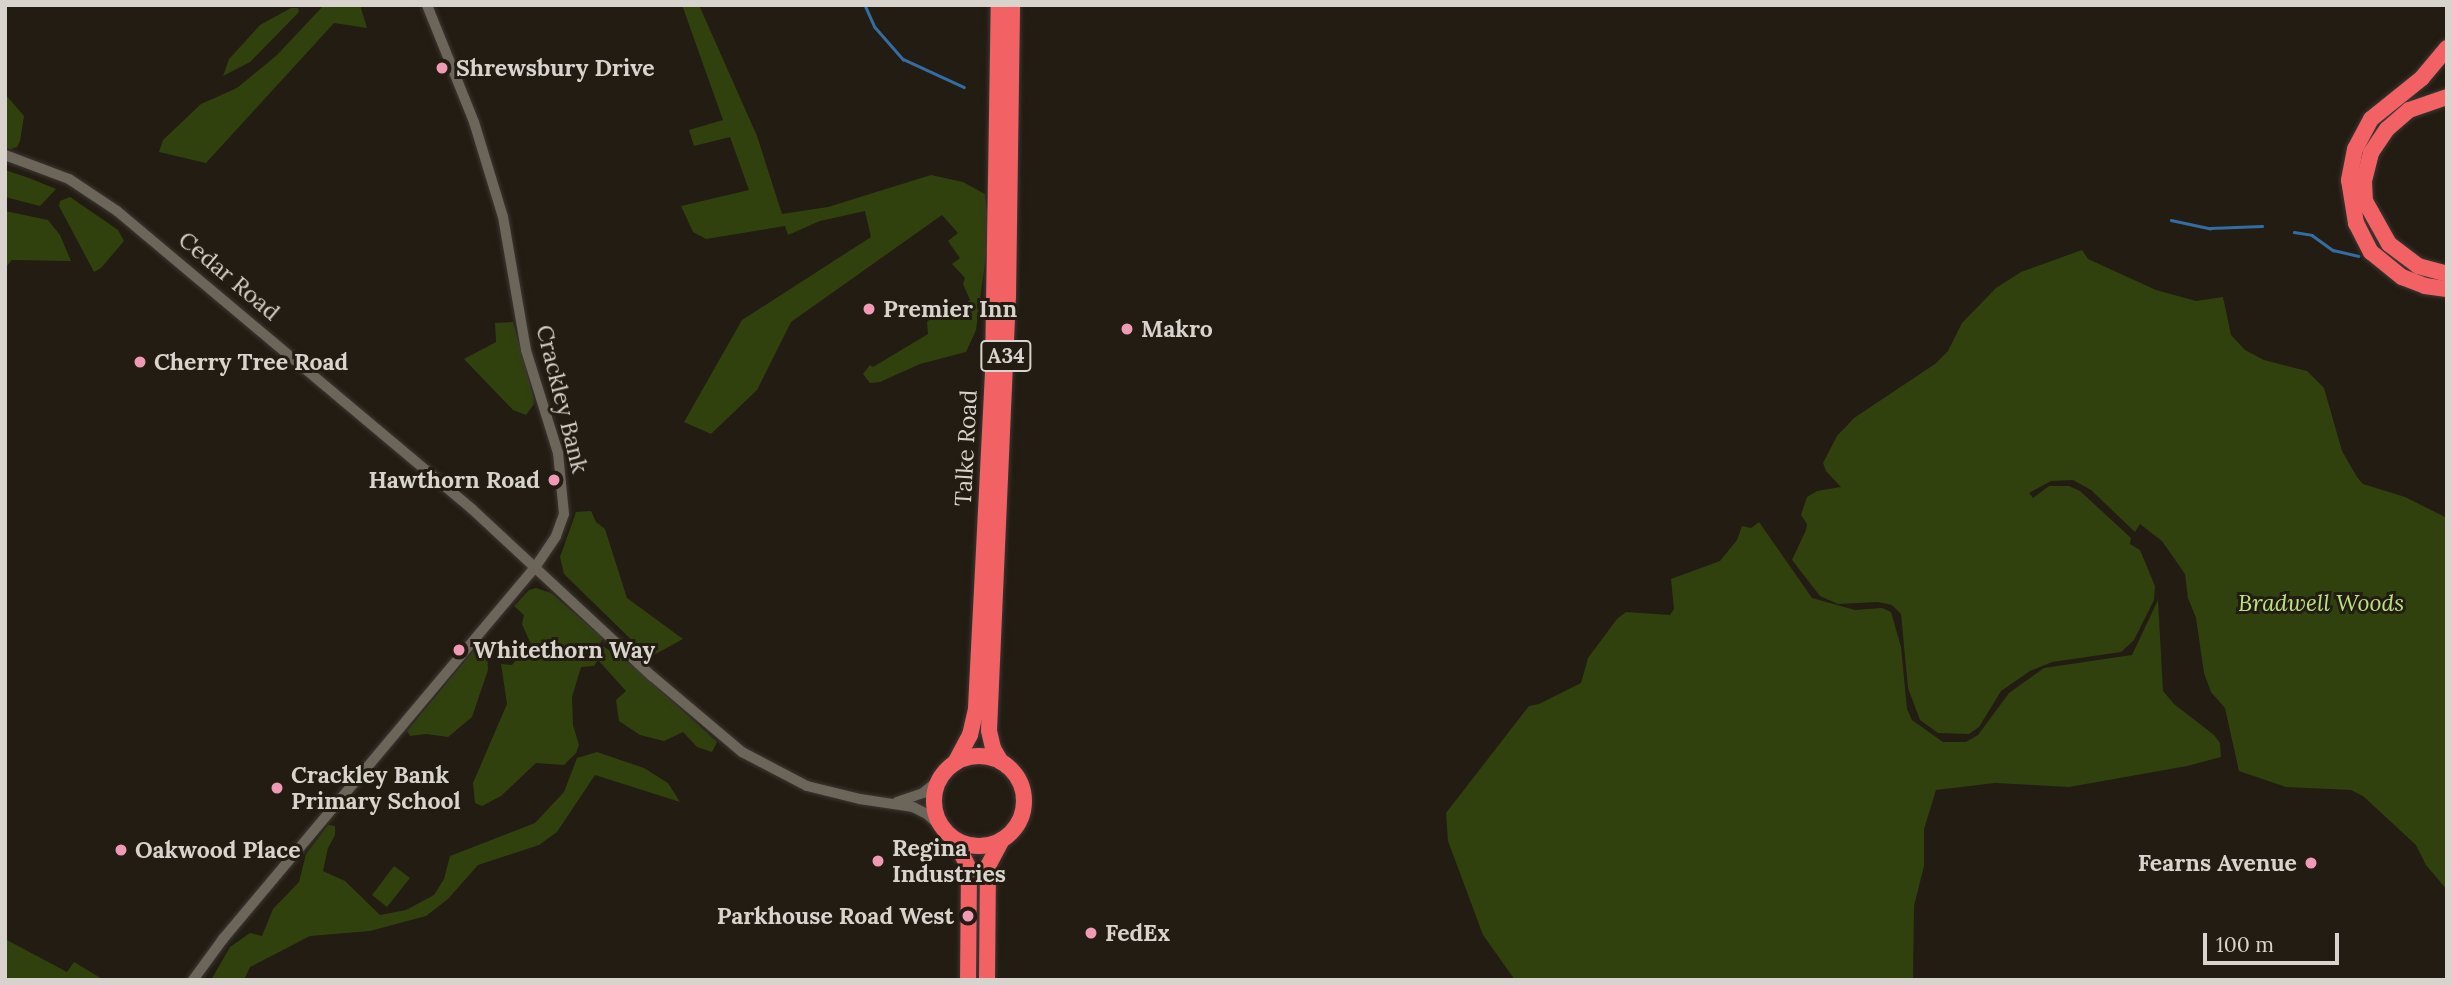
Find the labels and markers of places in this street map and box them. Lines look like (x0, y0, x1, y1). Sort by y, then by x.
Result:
place label: Shrewsbury Drive (456, 54, 655, 82)
marker: Shrewsbury Drive (434, 60, 450, 76)
place label: Premier Inn (883, 295, 1017, 323)
marker: Premier Inn (861, 301, 877, 317)
place label: Makro (1141, 315, 1213, 343)
marker: Makro (1119, 321, 1135, 337)
place label: Cherry Tree Road (154, 348, 348, 376)
marker: Cherry Tree Road (132, 354, 148, 370)
place label: Hawthorn Road (368, 466, 540, 494)
marker: Hawthorn Road (546, 472, 562, 488)
place label: Whitethorn Way (473, 636, 655, 664)
marker: Whitethorn Way (451, 642, 467, 658)
place label: Crackley Bank Primary School (291, 761, 461, 815)
marker: Crackley Bank Primary School (269, 780, 285, 796)
place label: Regina Industries (892, 834, 1006, 888)
place label: Oakwood Place (135, 836, 301, 864)
marker: Oakwood Place (113, 842, 129, 858)
place label: Fearns Avenue (2138, 849, 2297, 877)
marker: Regina Industries (870, 853, 886, 869)
marker: Fearns Avenue (2303, 855, 2319, 871)
place label: Parkhouse Road West (717, 902, 954, 930)
marker: Parkhouse Road West (960, 908, 976, 924)
place label: FedEx (1105, 919, 1170, 947)
marker: FedEx (1083, 925, 1099, 941)

